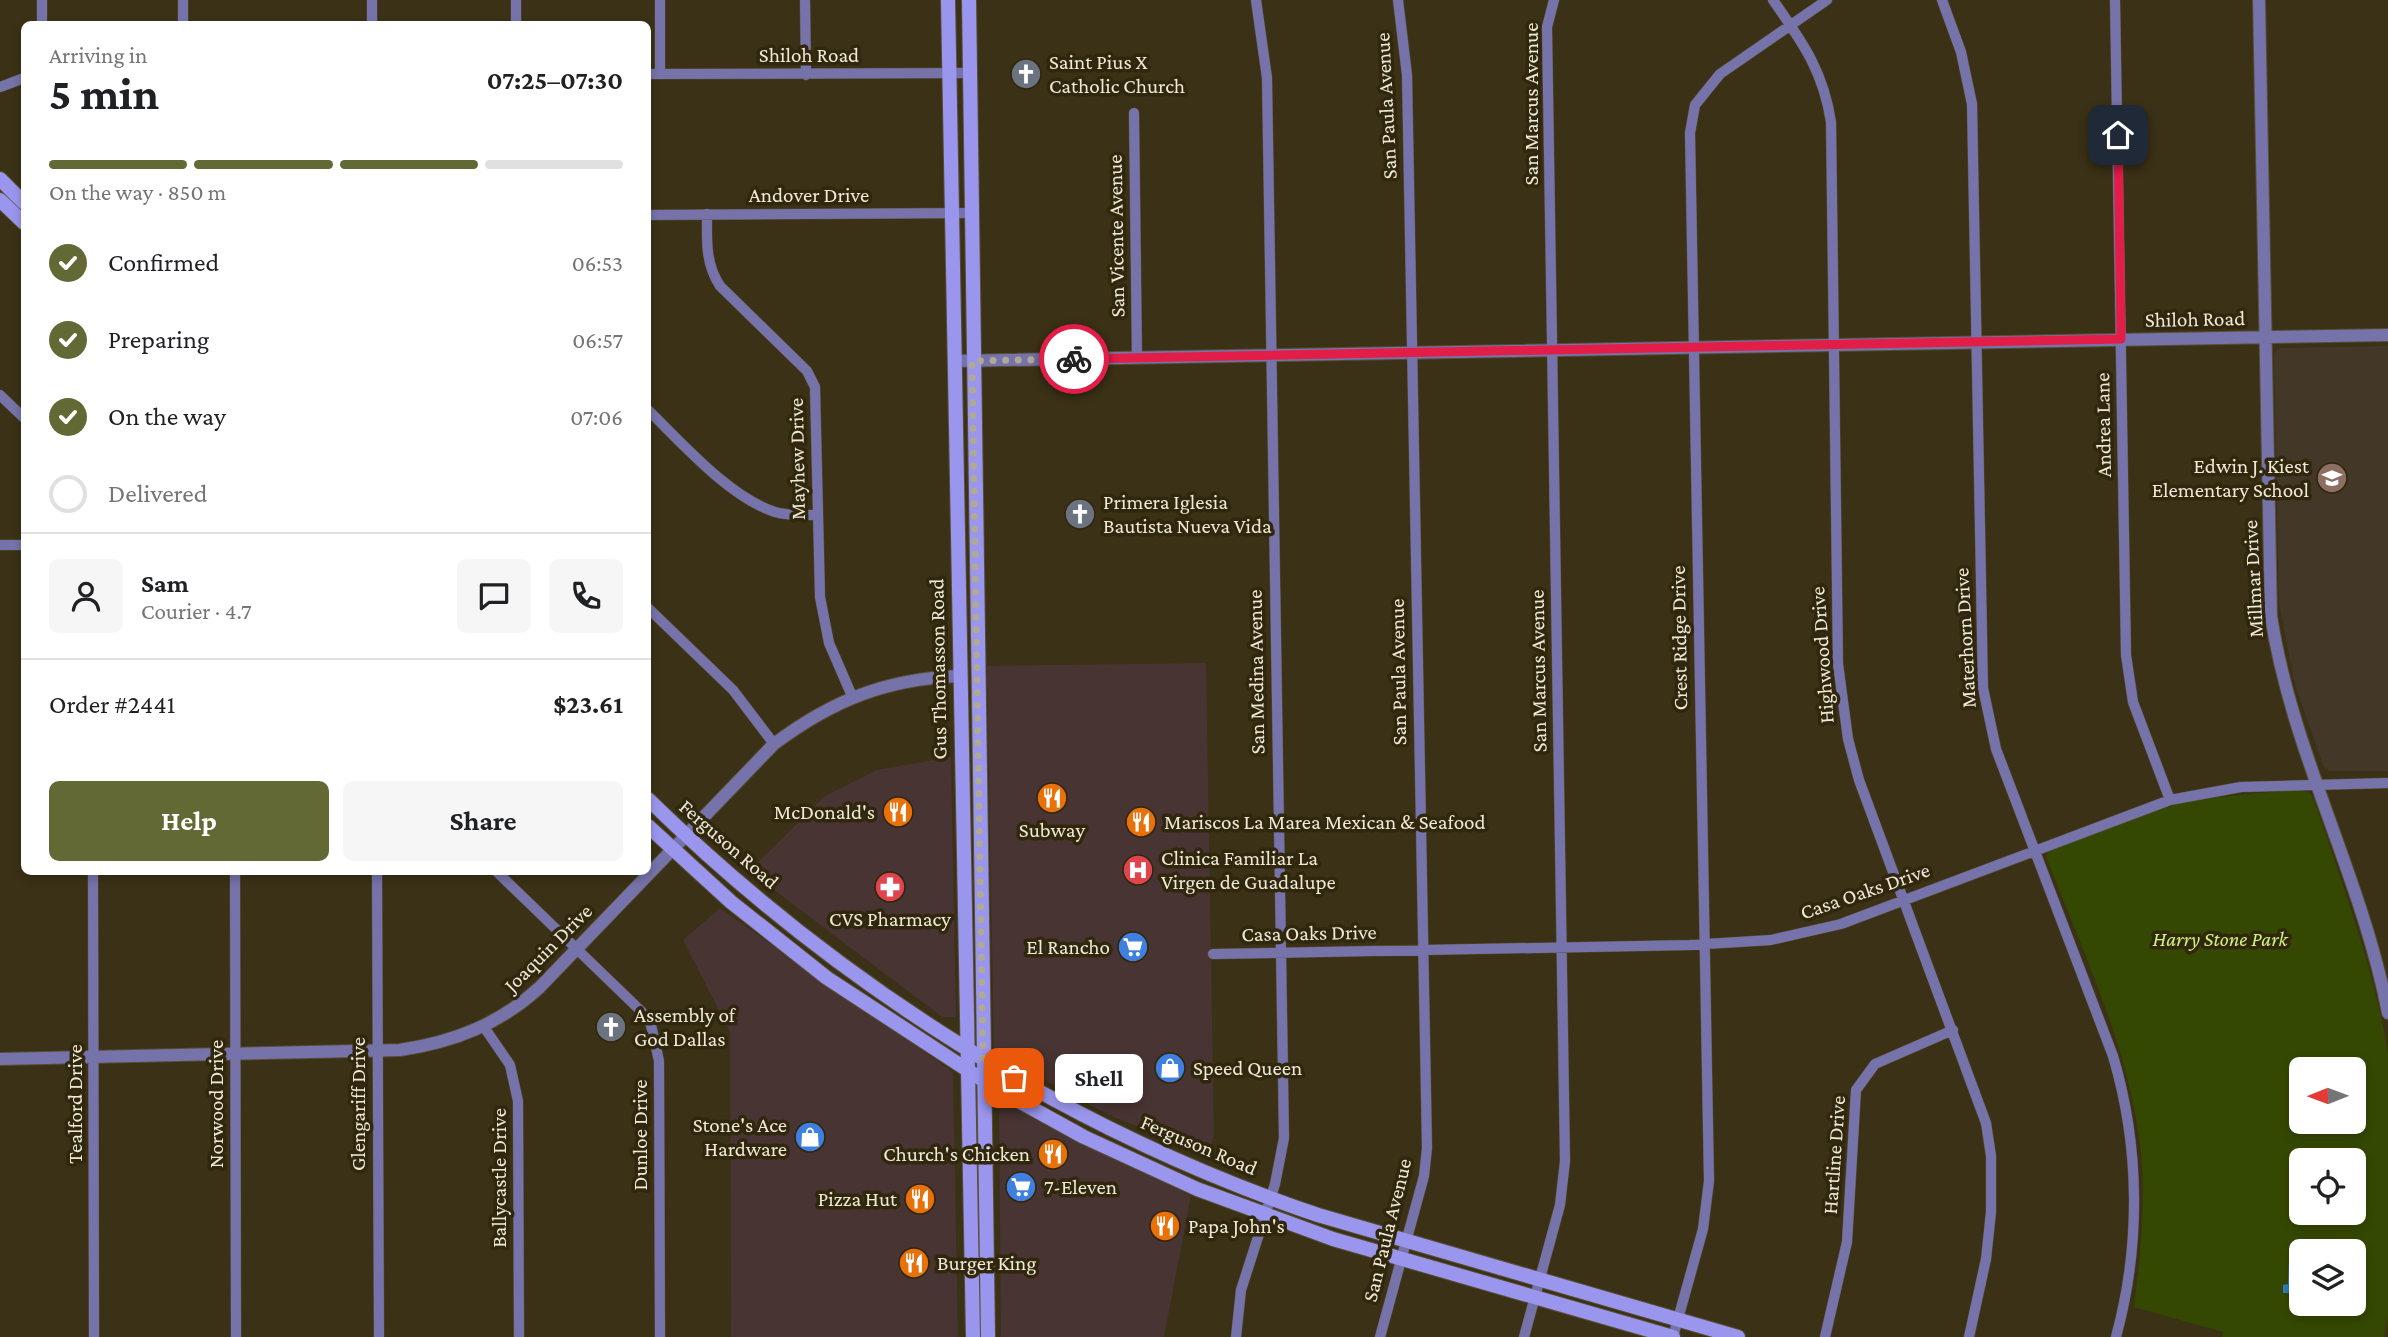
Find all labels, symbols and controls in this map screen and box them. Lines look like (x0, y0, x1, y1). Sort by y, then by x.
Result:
street label: San Marcus Avenue (1519, 23, 1543, 185)
street label: San Paula Avenue (1370, 32, 1402, 180)
text: Arriving in (49, 42, 147, 68)
street label: Shiloh Road (759, 43, 859, 67)
place label: Saint Pius X Catholic Church (1049, 50, 1185, 98)
church icon: Saint Pius X Catholic Church (1009, 57, 1043, 91)
text: 07:25–07:30 (487, 66, 623, 95)
text: 5 min (49, 68, 159, 119)
pin (2088, 105, 2148, 165)
icon: home (2099, 116, 2137, 154)
street label: San Vicente Avenue (1103, 154, 1129, 318)
text: On the way · 850 m (49, 179, 226, 205)
street label: Andover Drive (749, 183, 869, 207)
icon: check (49, 244, 87, 282)
text: Confirmed (108, 248, 219, 277)
text: 06:53 (572, 250, 623, 276)
street label: Shiloh Road (2145, 306, 2245, 332)
icon: check (49, 321, 87, 359)
courier (1039, 324, 1109, 394)
text: Preparing (108, 325, 209, 354)
text: 06:57 (572, 327, 623, 353)
icon: bike (1055, 340, 1093, 378)
street label: Andrea Lane (2090, 372, 2116, 478)
icon: check (49, 398, 87, 436)
street label: Mayhew Drive (784, 398, 810, 520)
text: On the way (108, 402, 226, 431)
text: 07:06 (570, 404, 623, 430)
place label: Edwin J. Kiest Elementary School (2152, 454, 2310, 502)
school or university icon: Edwin J. Kiest Elementary School (2315, 461, 2349, 495)
text: Delivered (108, 479, 207, 508)
place label: Primera Iglesia Bautista Nueva Vida (1103, 490, 1272, 538)
church icon: Primera Iglesia Bautista Nueva Vida (1063, 497, 1097, 531)
street label: Millmar Drive (2238, 520, 2268, 638)
button: person (49, 559, 123, 633)
button: chat (457, 559, 531, 633)
button: phone (549, 559, 623, 633)
street label: Crest Ridge Drive (1666, 565, 1692, 711)
street label: Materhorn Drive (1949, 567, 1981, 709)
text: Sam (141, 569, 189, 598)
street label: Gus Thomasson Road (924, 578, 952, 760)
street label: Highwood Drive (1805, 586, 1839, 724)
street label: San Medina Avenue (1243, 589, 1269, 755)
street label: San Marcus Avenue (1525, 589, 1551, 753)
text: Courier · 4.7 (141, 598, 252, 624)
street label: San Paula Avenue (1385, 598, 1411, 746)
text: Order #2441 (49, 690, 175, 719)
text: $23.61 (553, 690, 623, 719)
button: Help (49, 781, 329, 861)
button: Share (343, 781, 623, 861)
restaurant icon: Subway (1035, 781, 1069, 815)
street label: Ferguson Road (674, 794, 784, 894)
restaurant icon: McDonald's (881, 795, 915, 829)
place label: McDonald's (774, 800, 875, 824)
restaurant icon: Mariscos La Marea Mexican & Seafood (1124, 805, 1158, 839)
place label: Mariscos La Marea Mexican & Seafood (1164, 810, 1486, 834)
place label: Subway (1019, 818, 1085, 842)
place label: Clinica Familiar La Virgen de Guadalupe (1161, 846, 1336, 894)
hospital icon: Clinica Familiar La Virgen de Guadalupe (1121, 853, 1155, 887)
street label: Casa Oaks Drive (1797, 858, 1933, 924)
pharmacy icon: CVS Pharmacy (873, 870, 907, 904)
street label: Joaquin Drive (498, 899, 597, 998)
place label: CVS Pharmacy (829, 907, 951, 931)
street label: Casa Oaks Drive (1241, 920, 1377, 946)
park label: Harry Stone Park (2152, 927, 2288, 951)
supermarket icon: El Rancho (1116, 930, 1150, 964)
place label: El Rancho (1026, 935, 1110, 959)
place label: Assembly of God Dallas (634, 1003, 737, 1051)
church icon: Assembly of God Dallas (594, 1010, 628, 1044)
street label: Glengariff Drive (346, 1037, 370, 1171)
street label: Norwood Drive (204, 1040, 228, 1168)
street label: Tealford Drive (63, 1044, 87, 1164)
pin (984, 1048, 1044, 1108)
shop icon: Speed Queen (1153, 1051, 1187, 1085)
callout: Shell (1056, 1054, 1144, 1102)
place label: Speed Queen (1193, 1056, 1302, 1080)
north arrow (2289, 1057, 2366, 1134)
map controls (2289, 1057, 2366, 1316)
icon: bag (995, 1059, 1033, 1097)
text: Shell (1075, 1065, 1123, 1091)
street label: Dunloe Drive (628, 1079, 652, 1191)
street label: Hartline Drive (1818, 1095, 1850, 1215)
street label: Ballycastle Drive (487, 1108, 511, 1248)
street label: Ferguson Road (1137, 1110, 1261, 1180)
place label: Stone's Ace Hardware (693, 1113, 787, 1161)
shop icon: Stone's Ace Hardware (793, 1120, 827, 1154)
restaurant icon: Church's Chicken (1036, 1137, 1070, 1171)
place label: Church's Chicken (883, 1142, 1030, 1166)
button: locate (2289, 1148, 2366, 1225)
street label: San Paula Avenue (1358, 1156, 1416, 1304)
supermarket icon: 7-Eleven (1004, 1170, 1038, 1204)
place label: 7-Eleven (1044, 1175, 1117, 1199)
restaurant icon: Pizza Hut (903, 1182, 937, 1216)
place label: Pizza Hut (818, 1187, 898, 1211)
restaurant icon: Papa John's (1148, 1209, 1182, 1243)
place label: Papa John's (1188, 1214, 1285, 1238)
button: layers (2289, 1239, 2366, 1316)
restaurant icon: Burger King (897, 1246, 931, 1280)
place label: Burger King (937, 1251, 1036, 1275)

